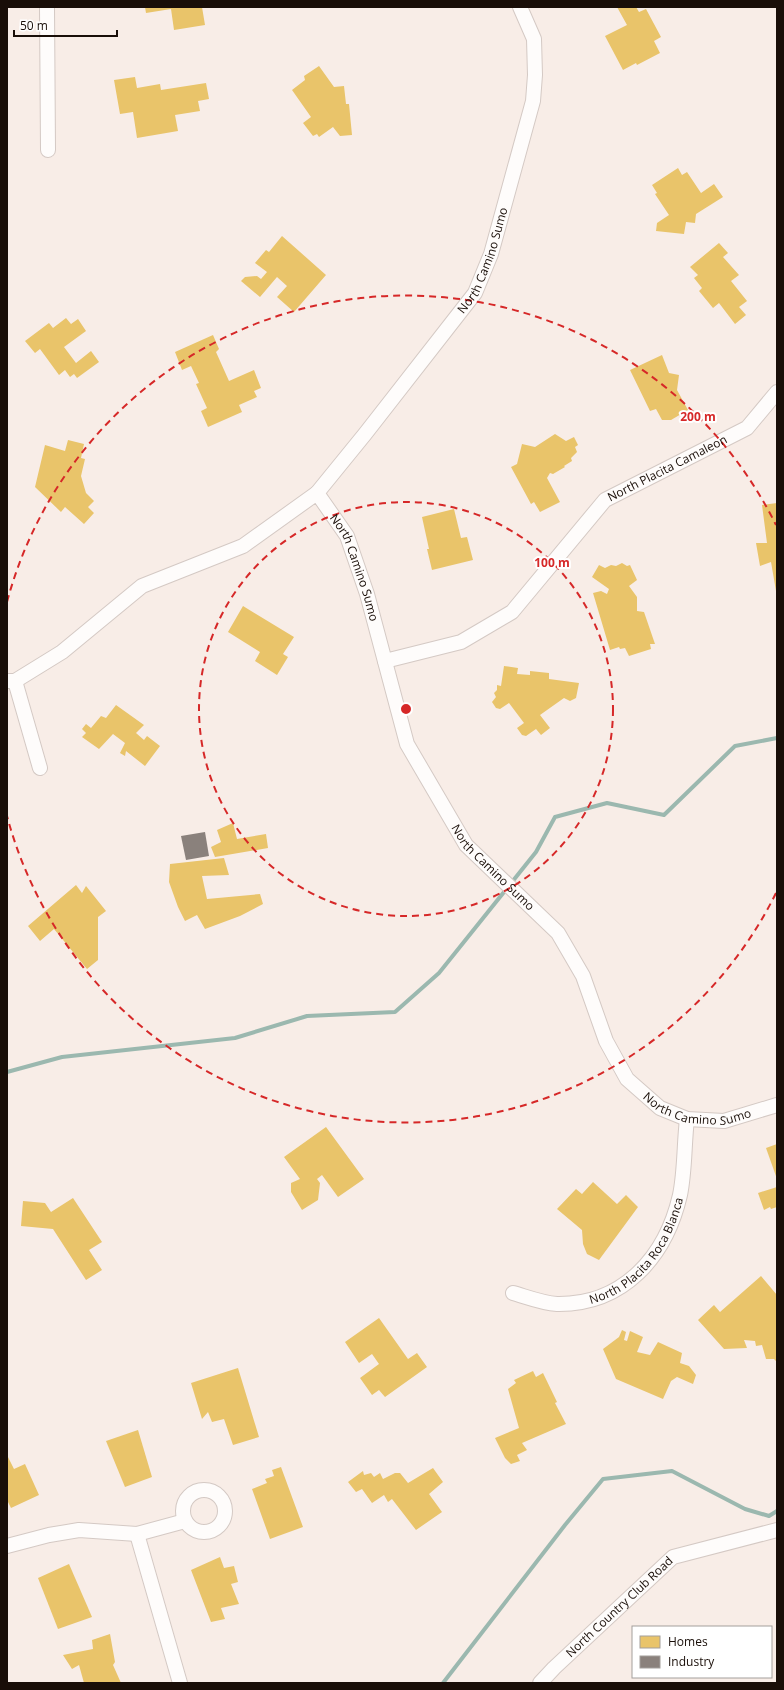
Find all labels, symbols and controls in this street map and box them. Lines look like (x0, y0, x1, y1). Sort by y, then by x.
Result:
scale bar (14, 12, 117, 38)
text: 50 m (20, 17, 48, 34)
street label: North Camino Sumo (453, 205, 511, 317)
text: 200 m (680, 408, 716, 425)
street label: North Placita Camaleon (604, 430, 730, 505)
street label: North Camino Sumo (326, 510, 383, 623)
text: 100 m (534, 554, 570, 571)
centre of rings (399, 702, 413, 716)
street label: North Camino Sumo (448, 821, 538, 914)
street label: North Camino Sumo (640, 1088, 753, 1129)
street label: North Placita Roca Blanca (587, 1195, 687, 1308)
street label: North Country Club Road (562, 1552, 676, 1661)
legend (632, 1626, 772, 1678)
text: Homes (668, 1633, 708, 1650)
text: Industry (668, 1653, 715, 1670)

